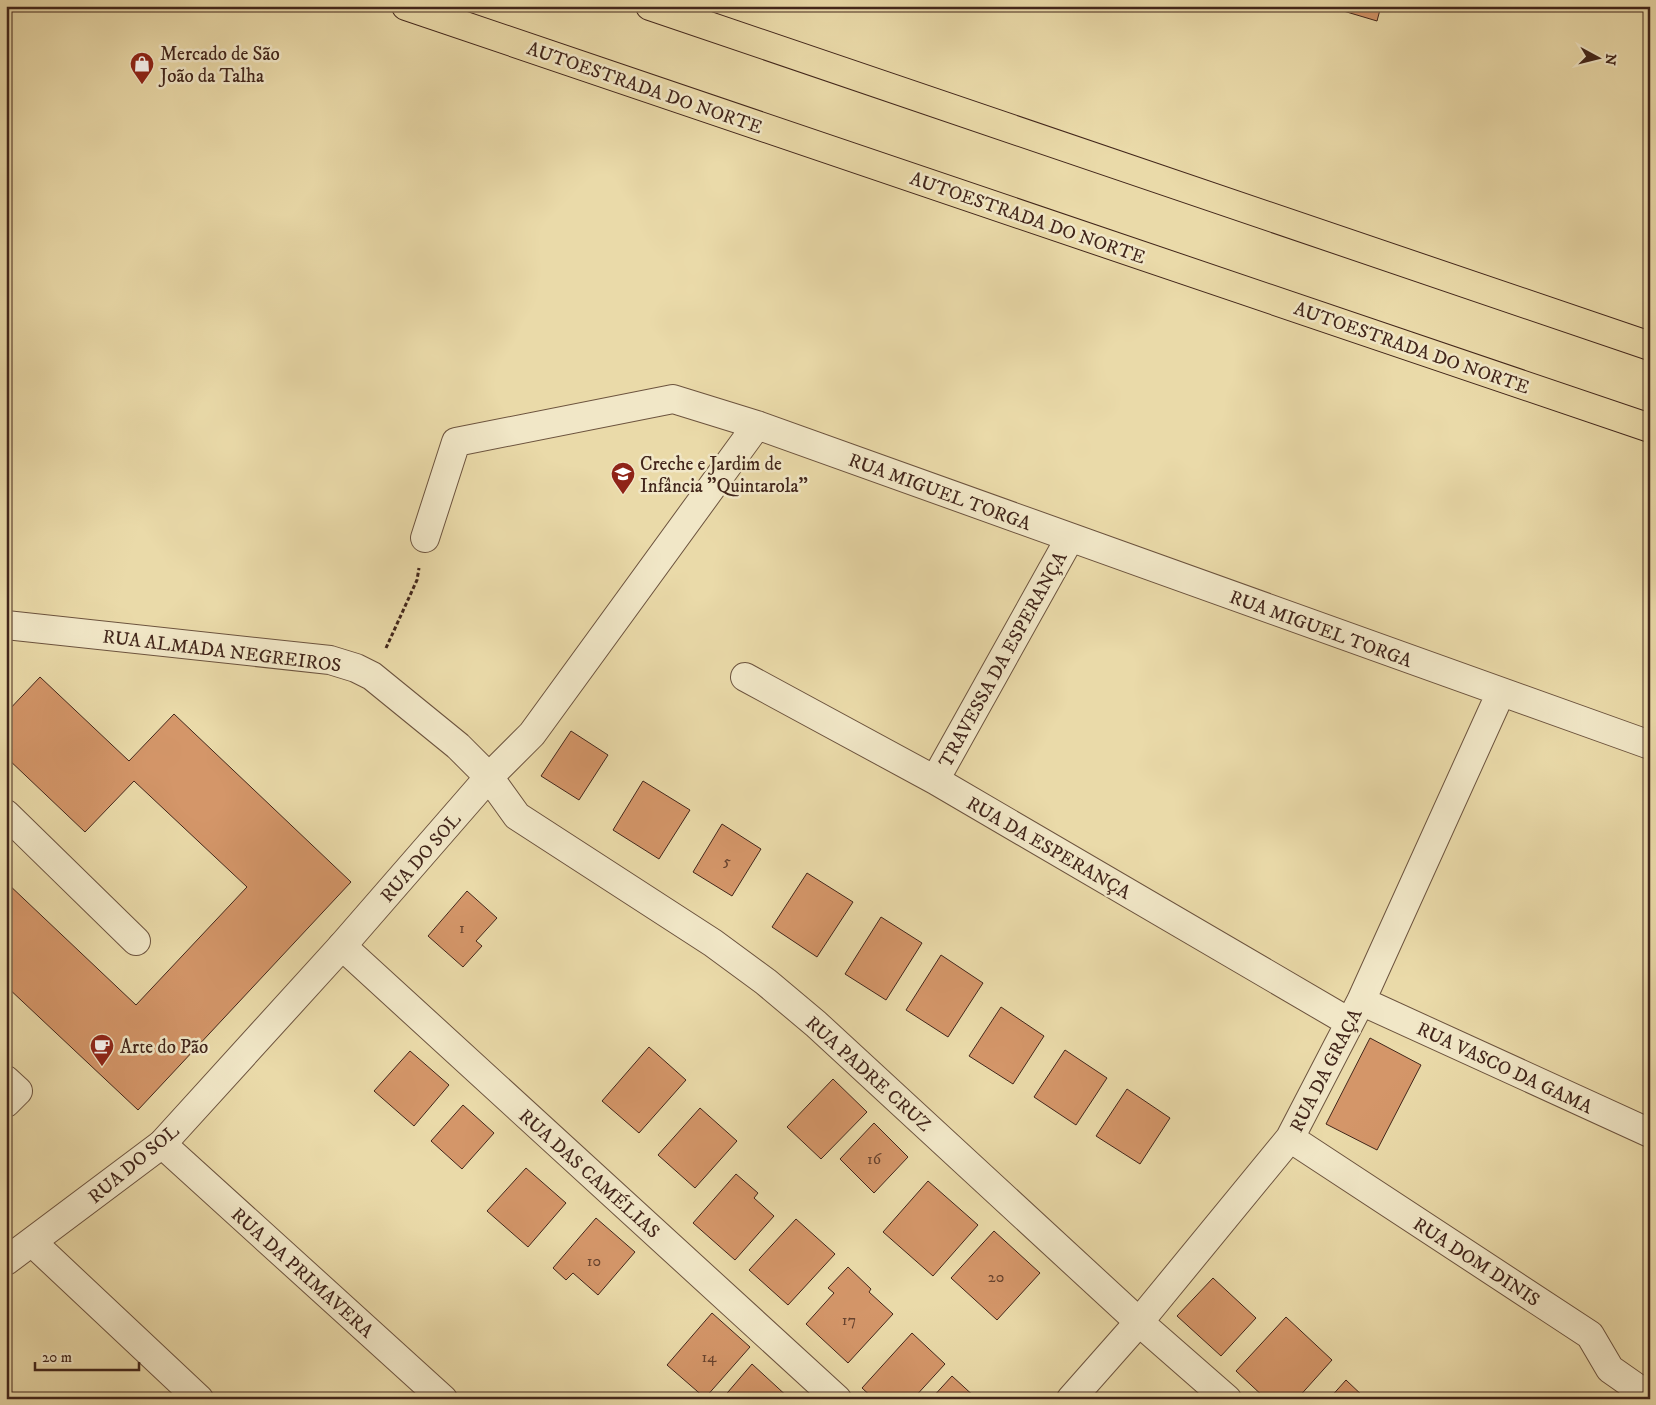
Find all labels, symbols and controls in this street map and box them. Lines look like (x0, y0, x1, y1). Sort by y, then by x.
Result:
north arrow (1574, 32, 1624, 82)
street label: AUTOESTRADA DO NORTE (524, 37, 765, 140)
place label: Mercado de São João da Talha (158, 43, 280, 88)
shop icon: Mercado de São João da Talha (129, 51, 155, 85)
text: N (1600, 53, 1620, 67)
street label: AUTOESTRADA DO NORTE (907, 167, 1148, 270)
street label: AUTOESTRADA DO NORTE (1291, 297, 1532, 400)
street label: RUA MIGUEL TORGA (845, 449, 1035, 536)
place label: Creche e Jardim de Infância "Quintarola" (640, 453, 808, 498)
school or university icon: Creche e Jardim de Infância "Quintarola" (610, 461, 636, 495)
street label: TRAVESSA DA ESPERANÇA (934, 547, 1073, 772)
street label: RUA MIGUEL TORGA (1226, 586, 1416, 673)
street label: RUA ALMADA NEGREIROS (101, 625, 342, 678)
street label: RUA DA ESPERANÇA (962, 792, 1135, 905)
street label: RUA DO SOL (376, 808, 467, 908)
house number: 5 (723, 851, 731, 871)
house number: 1 (459, 918, 465, 938)
street label: RUA DA GRAÇA (1285, 1004, 1368, 1136)
street label: RUA PADRE CRUZ (800, 1012, 936, 1137)
street label: RUA VASCO DA GAMA (1413, 1018, 1597, 1120)
cafe icon: Arte do Pão (89, 1033, 115, 1067)
place label: Arte do Pão (120, 1036, 208, 1059)
street label: RUA DAS CAMÉLIAS (514, 1104, 665, 1244)
street label: RUA DO SOL (84, 1119, 184, 1209)
house number: 16 (867, 1149, 882, 1169)
street label: RUA DA PRIMAVERA (226, 1203, 379, 1344)
street label: RUA DOM DINIS (1408, 1213, 1544, 1312)
house number: 10 (587, 1251, 601, 1271)
house number: 20 (988, 1267, 1004, 1287)
house number: 17 (842, 1310, 856, 1330)
scale bar (35, 1340, 139, 1372)
house number: 14 (701, 1347, 717, 1367)
text: 20 m (42, 1348, 72, 1367)

